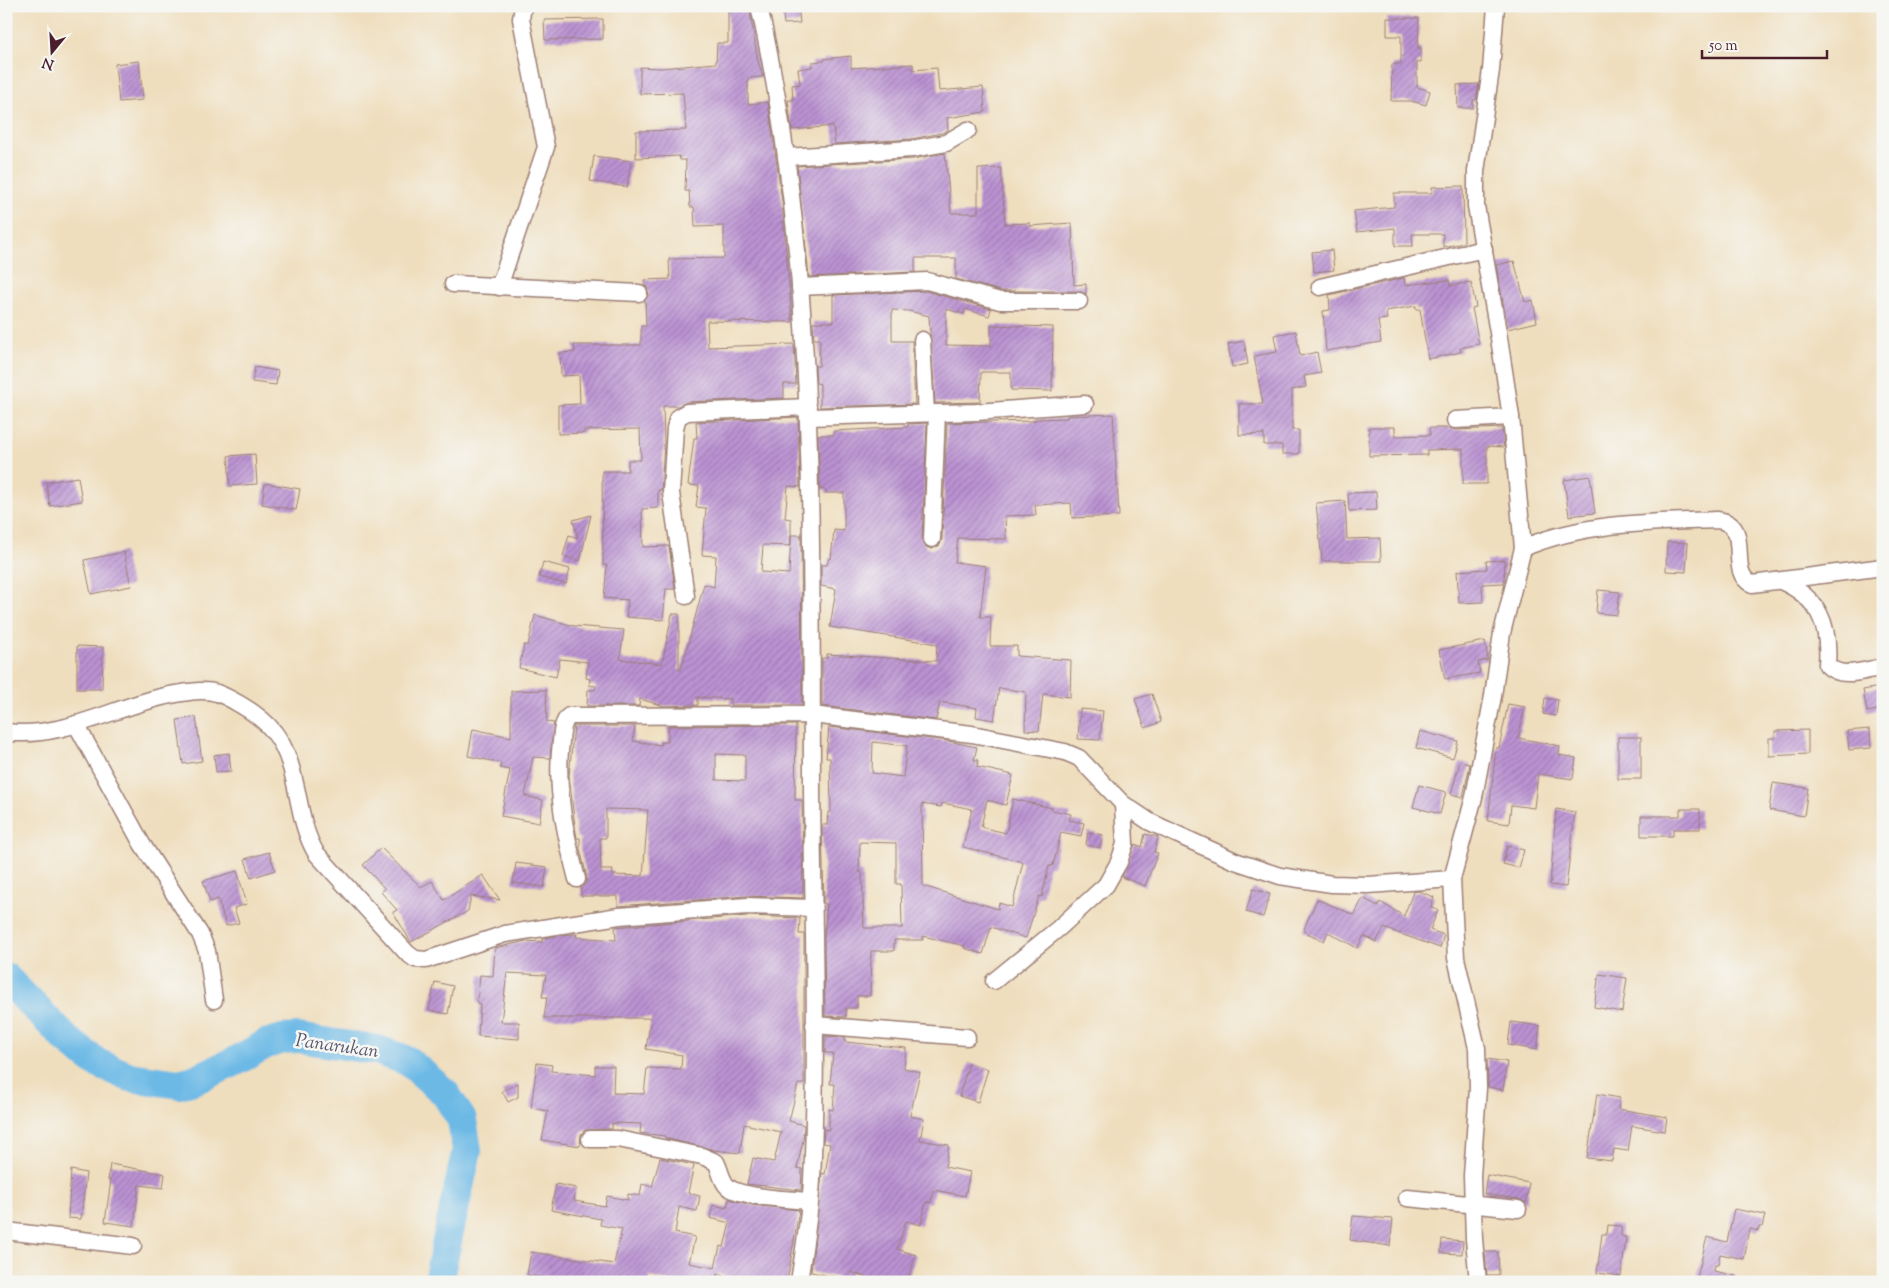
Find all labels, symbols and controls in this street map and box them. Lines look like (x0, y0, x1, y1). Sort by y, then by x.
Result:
north arrow (28, 28, 78, 78)
scale bar (1702, 28, 1826, 60)
text: 50 m (1708, 36, 1738, 57)
text: N (40, 51, 57, 74)
water label: Panarukan (294, 1028, 380, 1066)

